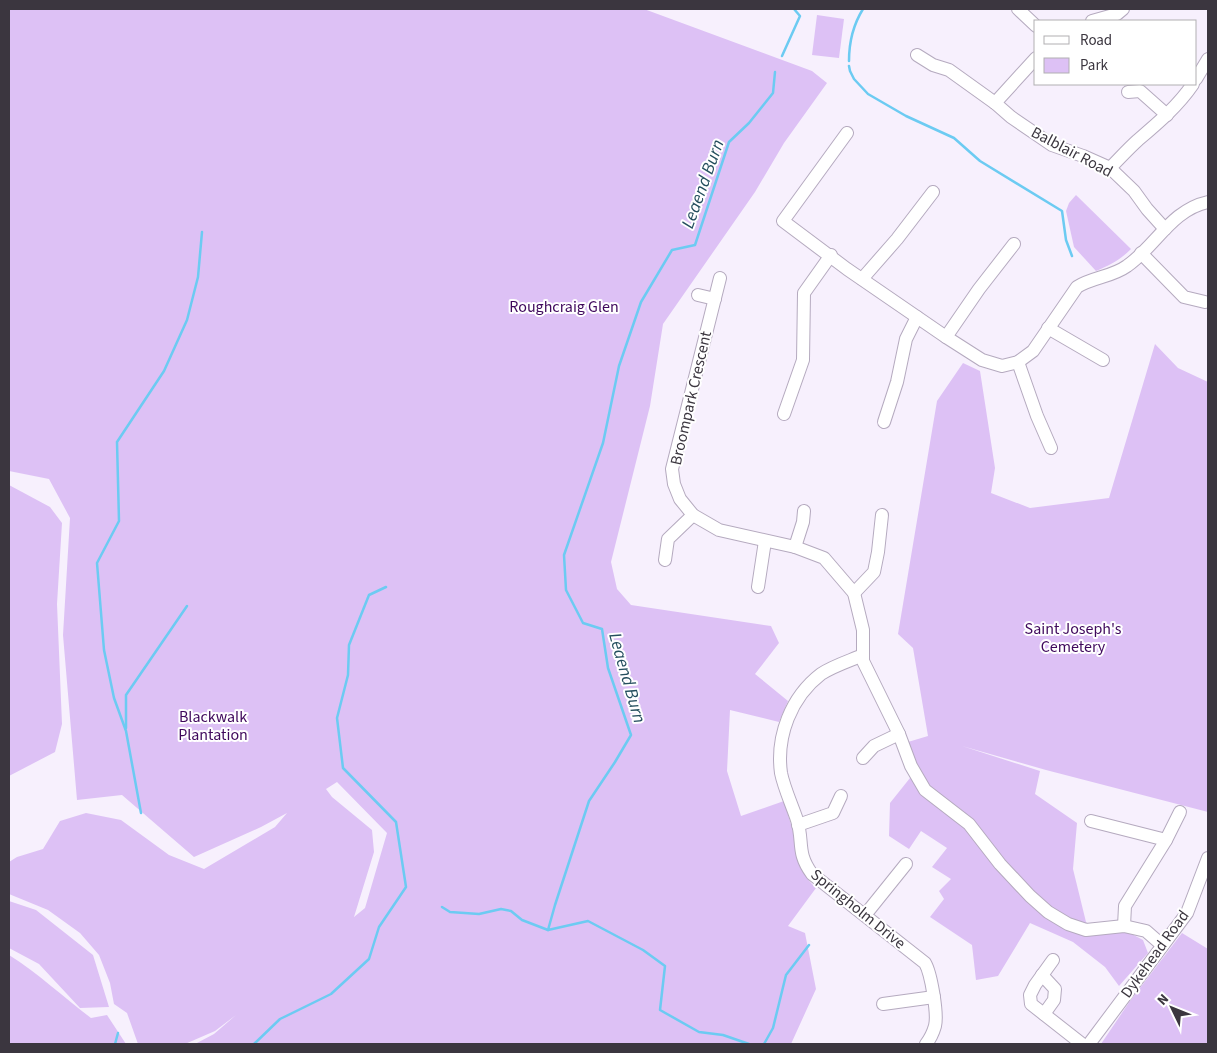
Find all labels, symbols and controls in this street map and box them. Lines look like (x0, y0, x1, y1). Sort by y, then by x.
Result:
legend (1034, 20, 1197, 85)
text: Road (1080, 30, 1112, 51)
text: Park (1080, 55, 1109, 76)
street label: Balblair Road (1027, 121, 1117, 183)
water label: Leaend Burn (675, 136, 731, 232)
park label: Roughcraig Glen (509, 296, 619, 318)
street label: Broompark Crescent (665, 328, 717, 467)
park label: Saint Joseph's Cemetery (1025, 618, 1122, 658)
water label: Leaend Burn (602, 630, 652, 726)
park label: Blackwalk Plantation (178, 706, 248, 746)
street label: Springholm Drive (806, 864, 910, 954)
street label: Dykehead Road (1116, 906, 1194, 1002)
north arrow (1147, 983, 1197, 1033)
text: N (1153, 990, 1174, 1010)

